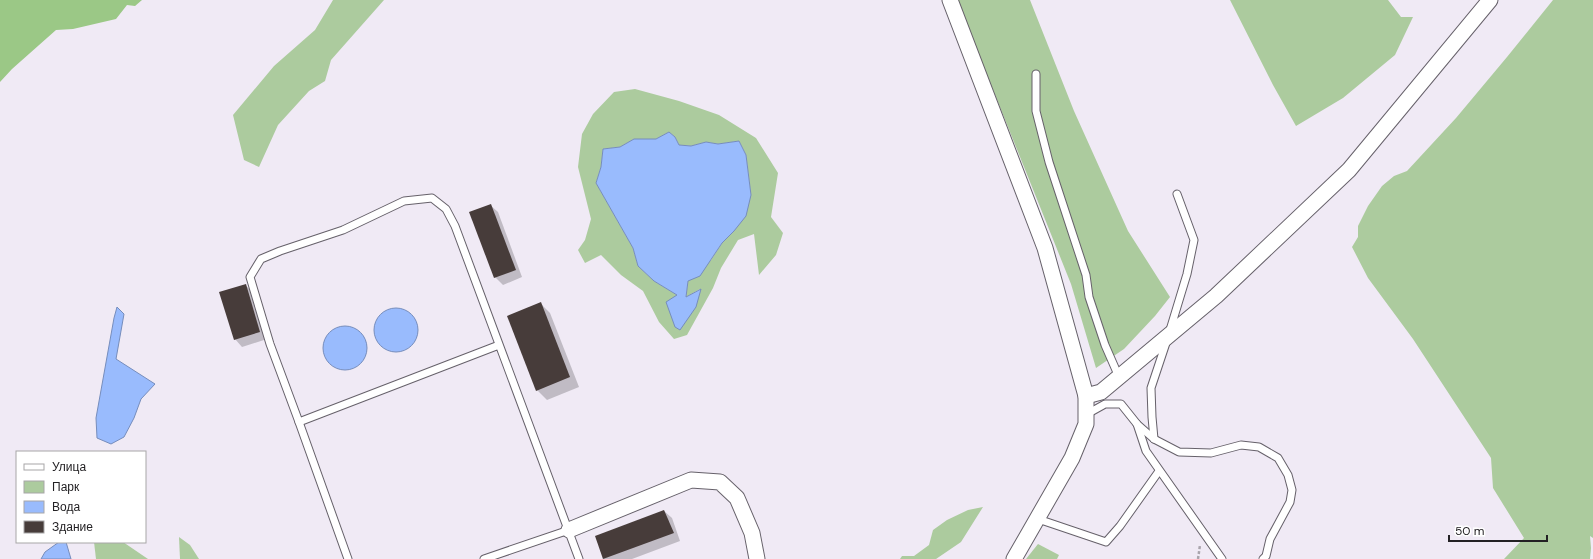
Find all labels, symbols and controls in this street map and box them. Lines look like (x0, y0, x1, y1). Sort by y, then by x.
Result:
legend (16, 451, 146, 543)
text: Улица (52, 459, 86, 475)
text: Парк (52, 479, 80, 495)
text: Вода (52, 499, 80, 515)
scale bar (1449, 517, 1547, 543)
text: Здание (52, 519, 93, 535)
text: 50 m (1455, 523, 1484, 539)

